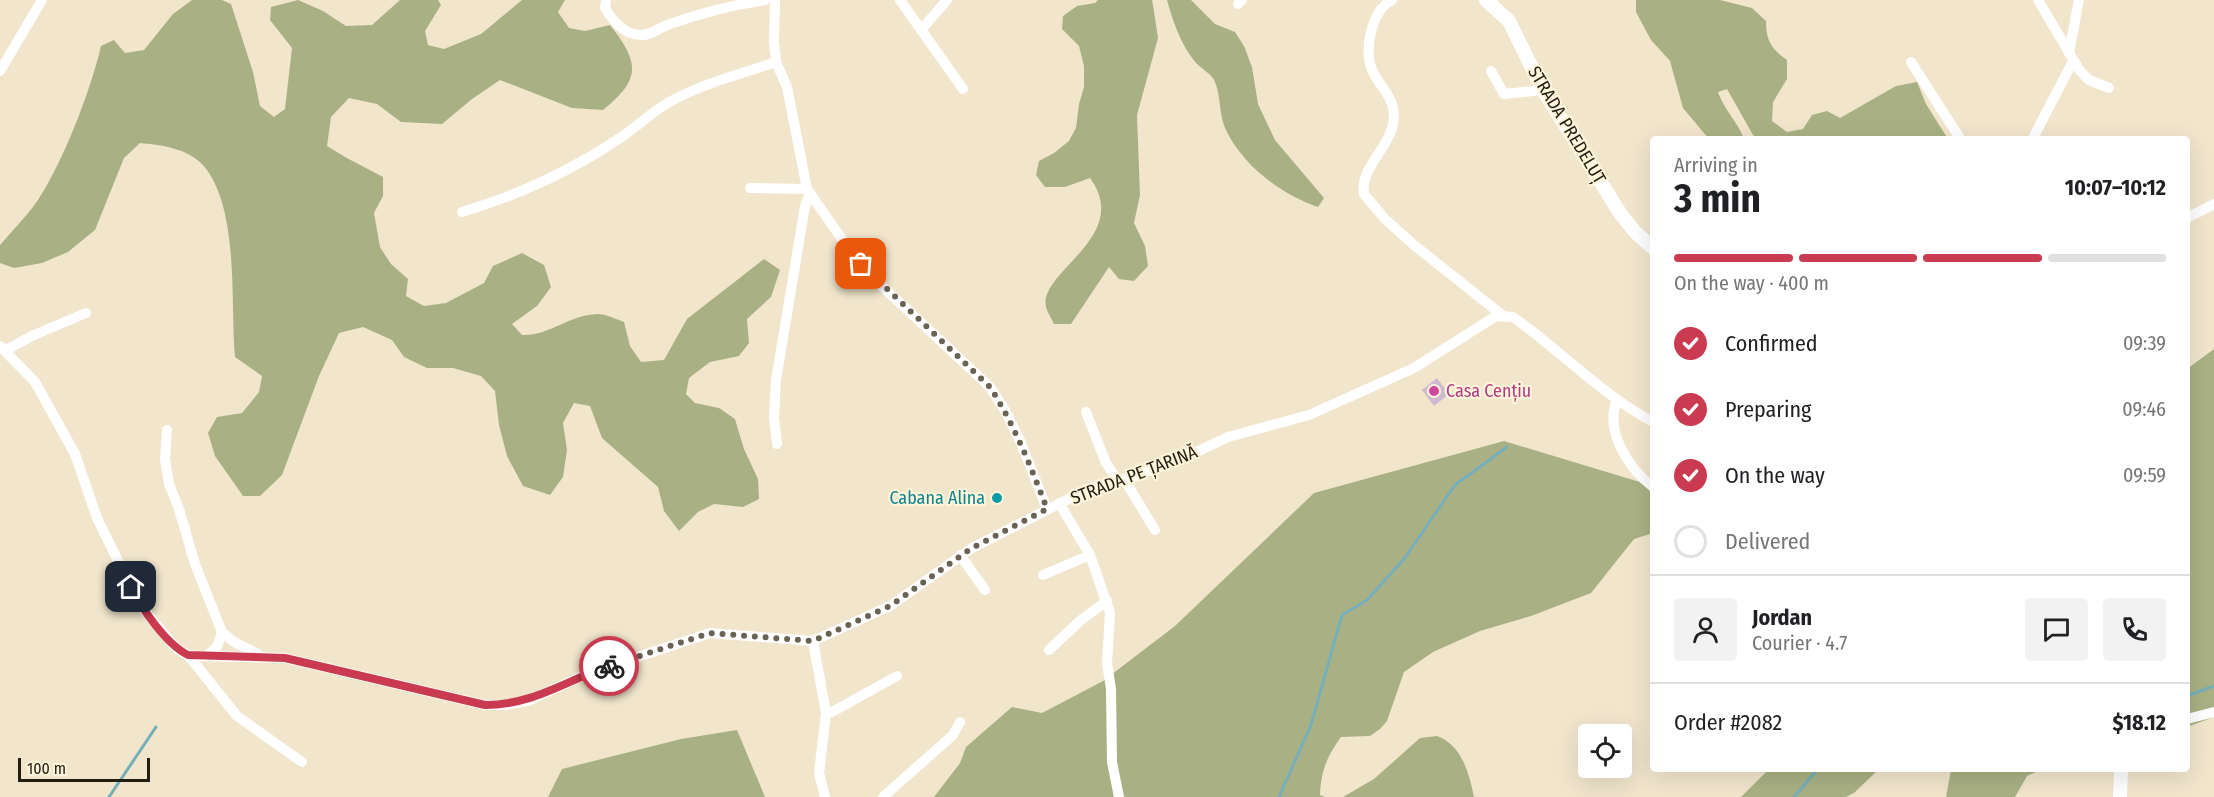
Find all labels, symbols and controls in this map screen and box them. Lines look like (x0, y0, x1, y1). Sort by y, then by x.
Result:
street label: STRADA PREDELUȚ (1523, 62, 1611, 188)
text: Arriving in (1674, 153, 1758, 177)
text: 10:07–10:12 (2065, 174, 2166, 201)
text: 3 min (1674, 176, 1761, 222)
pin (835, 238, 886, 289)
icon: bag (844, 247, 877, 280)
text: On the way · 400 m (1674, 271, 1829, 295)
icon: check (1674, 327, 1707, 360)
text: Confirmed (1725, 330, 1818, 357)
text: 09:39 (2123, 331, 2166, 355)
place label: Casa Cențiu (1446, 380, 1531, 402)
marker: Casa Cențiu (1427, 384, 1441, 398)
icon: check (1674, 393, 1707, 426)
text: Preparing (1725, 396, 1811, 423)
text: 09:46 (2122, 397, 2166, 421)
street label: STRADA PE ȚARINĂ (1067, 441, 1201, 509)
icon: check (1674, 459, 1707, 492)
text: On the way (1725, 462, 1825, 489)
text: 09:59 (2123, 463, 2166, 487)
place label: Cabana Alina (889, 487, 985, 509)
marker: Cabana Alina (990, 491, 1004, 505)
text: Delivered (1725, 528, 1810, 555)
pin (105, 561, 156, 612)
icon: home (114, 570, 147, 603)
button: person (1674, 598, 1737, 661)
button: chat (2025, 598, 2088, 661)
button: phone (2103, 598, 2166, 661)
text: Jordan (1752, 604, 1812, 631)
text: Courier · 4.7 (1752, 631, 1847, 655)
courier (579, 636, 639, 696)
icon: bike (593, 650, 626, 683)
text: Order #2082 (1674, 709, 1782, 736)
text: $18.12 (2113, 709, 2166, 736)
map controls (1578, 724, 1632, 778)
button: locate (1578, 724, 1632, 778)
scale bar (18, 755, 150, 782)
text: 100 m (27, 759, 66, 778)

